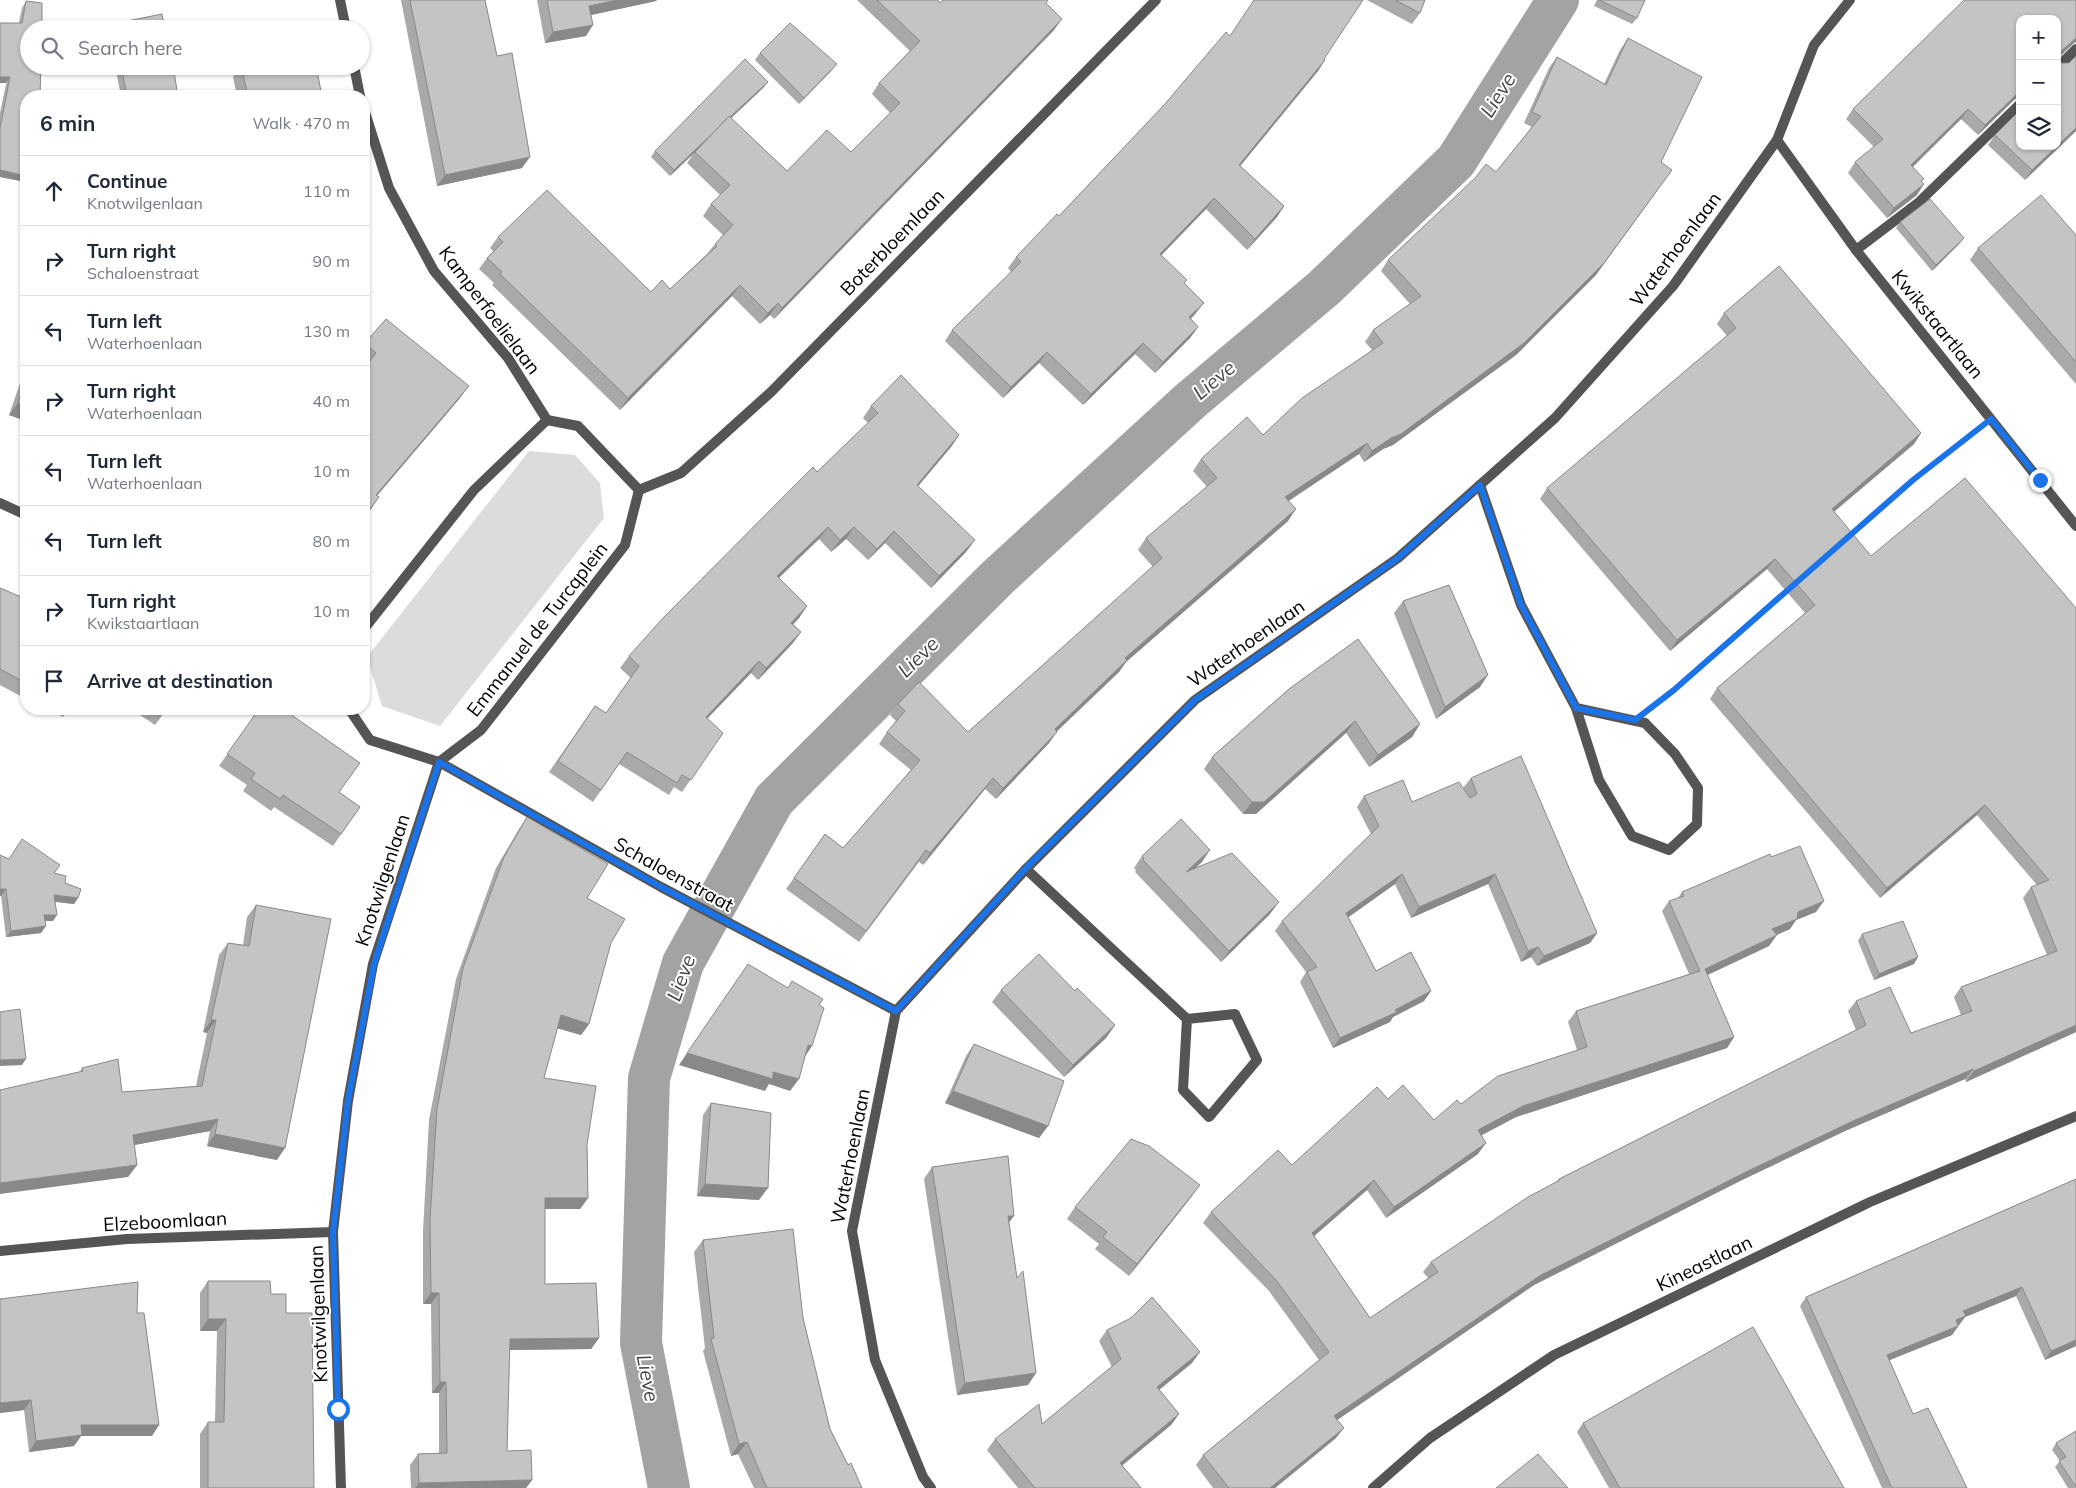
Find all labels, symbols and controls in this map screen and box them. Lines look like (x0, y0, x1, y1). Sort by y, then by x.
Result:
map controls (2016, 15, 2061, 150)
button: + (2016, 15, 2061, 60)
search box (20, 20, 370, 75)
icon: search (38, 34, 66, 62)
text: Search here (78, 36, 182, 60)
button: − (2016, 60, 2061, 105)
water label: Lieve (1474, 68, 1521, 122)
button: layers (2016, 105, 2061, 150)
text: 6 min (40, 110, 95, 136)
text: Walk · 470 m (252, 113, 350, 133)
text: Continue (87, 169, 167, 193)
icon: ahead (40, 177, 68, 205)
text: 110 m (303, 181, 350, 201)
street label: Boterbloemlaan (835, 183, 949, 301)
street label: Waterhoenlaan (1624, 187, 1726, 311)
text: Knotwilgenlaan (87, 193, 203, 213)
text: Turn right (87, 239, 176, 263)
street label: Kamperfoelielaan (434, 241, 546, 379)
icon: right (40, 247, 68, 275)
text: 90 m (313, 251, 350, 271)
text: Schaloenstraat (87, 263, 199, 283)
street label: Kwikstaartlaan (1887, 265, 1989, 383)
text: Turn left (87, 309, 162, 333)
icon: left (40, 317, 68, 345)
text: 130 m (303, 321, 350, 341)
text: Waterhoenlaan (87, 333, 202, 353)
water label: Lieve (1187, 355, 1240, 405)
text: Turn right (87, 379, 176, 403)
icon: right (40, 387, 68, 415)
text: 40 m (313, 391, 350, 411)
text: Waterhoenlaan (87, 403, 202, 423)
text: Turn left (87, 449, 162, 473)
icon: left (40, 457, 68, 485)
text: 10 m (313, 461, 350, 481)
route end (2029, 469, 2052, 492)
text: Waterhoenlaan (87, 473, 202, 493)
icon: left (40, 527, 68, 555)
text: Turn left (87, 529, 162, 553)
text: 80 m (313, 531, 350, 551)
street label: Emmanuel de Turcqplein (461, 537, 613, 721)
text: Turn right (87, 589, 176, 613)
street label: Waterhoenlaan (1183, 594, 1309, 692)
icon: right (40, 597, 68, 625)
text: 10 m (313, 601, 350, 621)
text: Kwikstaartlaan (87, 613, 199, 633)
water label: Lieve (892, 631, 943, 682)
icon: arrive (40, 667, 68, 695)
text: Arrive at destination (87, 669, 273, 693)
street label: Knotwilgenlaan (349, 811, 415, 949)
street label: Schaloenstraat (610, 831, 738, 917)
water label: Lieve (661, 951, 700, 1005)
street label: Waterhoenlaan (825, 1086, 875, 1226)
street label: Elzeboomlaan (102, 1206, 228, 1236)
street label: Kineastlaan (1652, 1229, 1756, 1297)
street label: Knotwilgenlaan (304, 1245, 332, 1383)
water label: Lieve (632, 1352, 665, 1404)
route start (327, 1398, 350, 1421)

